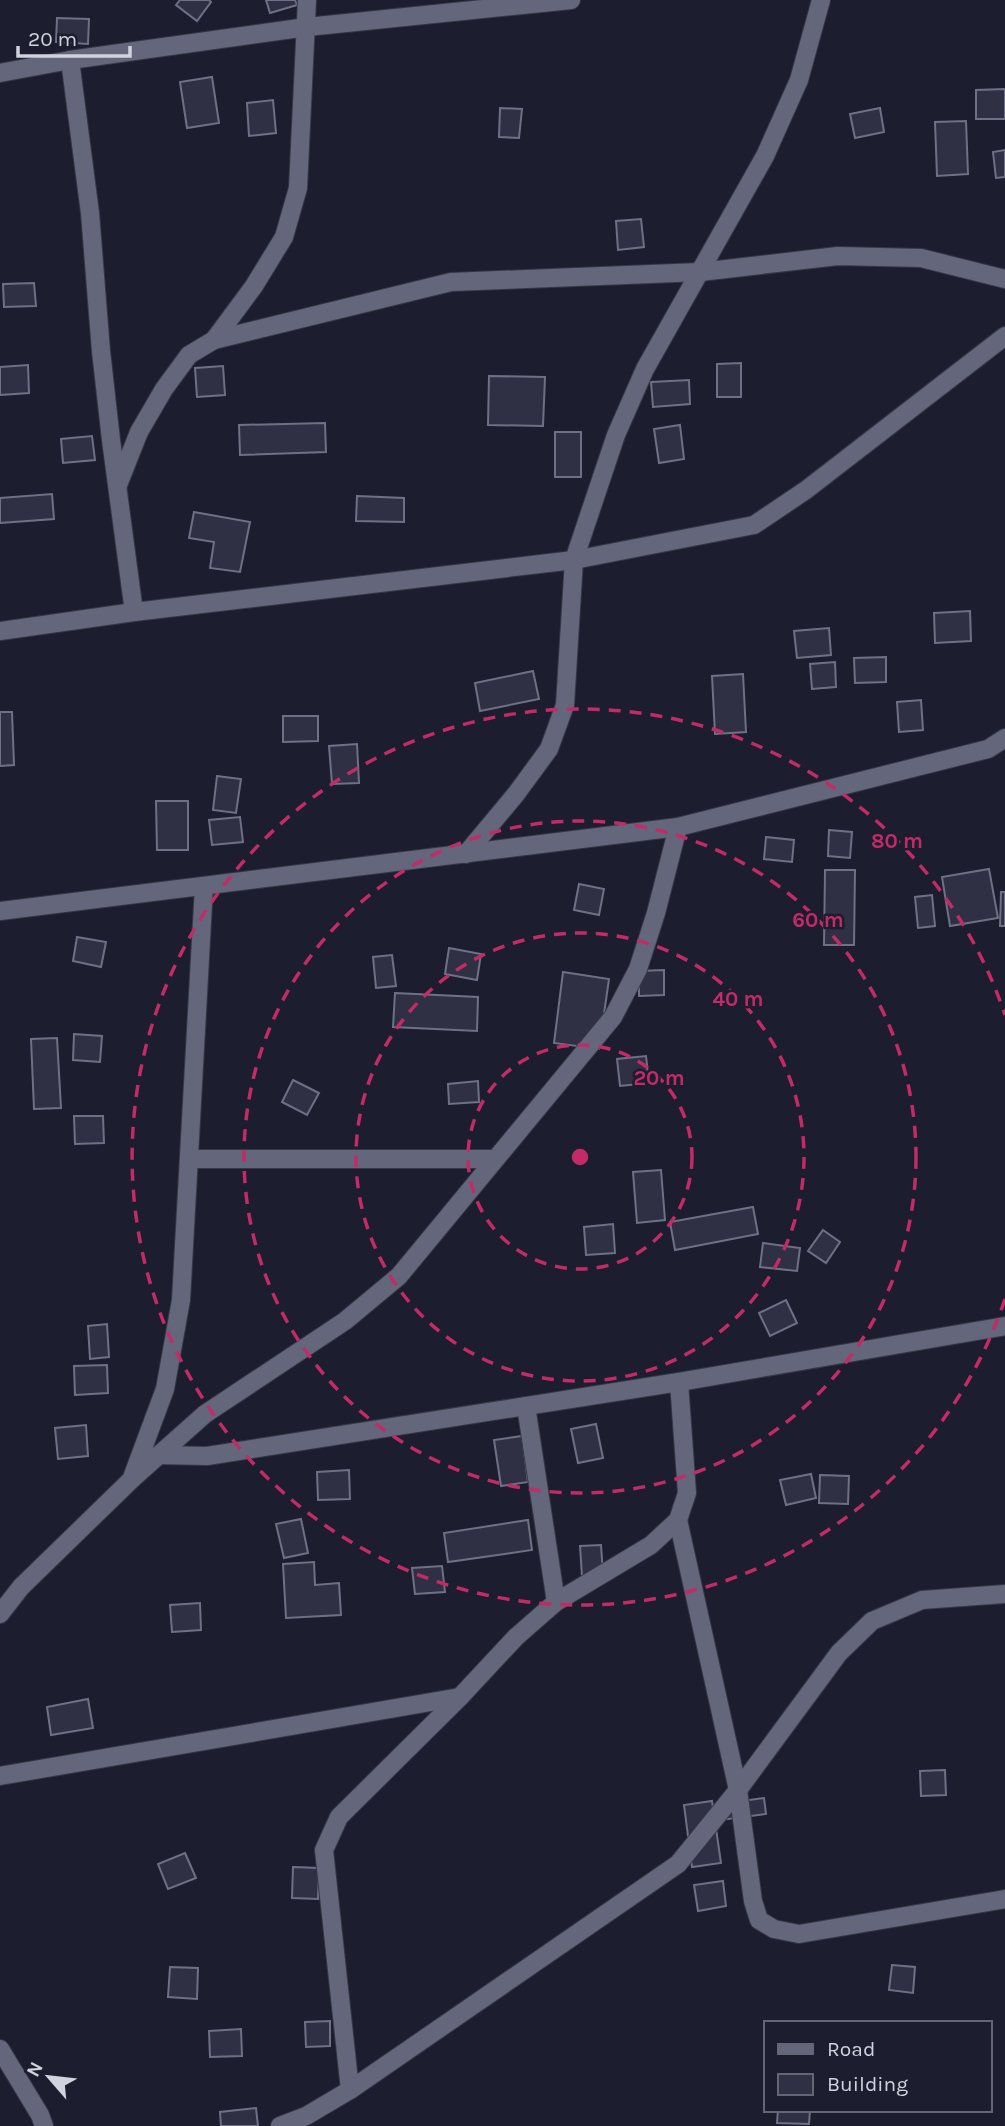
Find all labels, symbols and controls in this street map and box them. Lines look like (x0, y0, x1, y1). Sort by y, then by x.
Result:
scale bar (18, 14, 130, 58)
text: 20 m (28, 27, 77, 51)
text: 80 m (871, 829, 923, 853)
text: 60 m (792, 908, 844, 932)
text: 40 m (712, 987, 764, 1011)
text: 20 m (633, 1066, 685, 1090)
centre of rings (568, 1145, 592, 1169)
legend (764, 2021, 991, 2112)
text: Road (827, 2037, 875, 2061)
north arrow (14, 2042, 84, 2112)
text: N (22, 2058, 48, 2081)
text: Building (827, 2072, 908, 2096)

